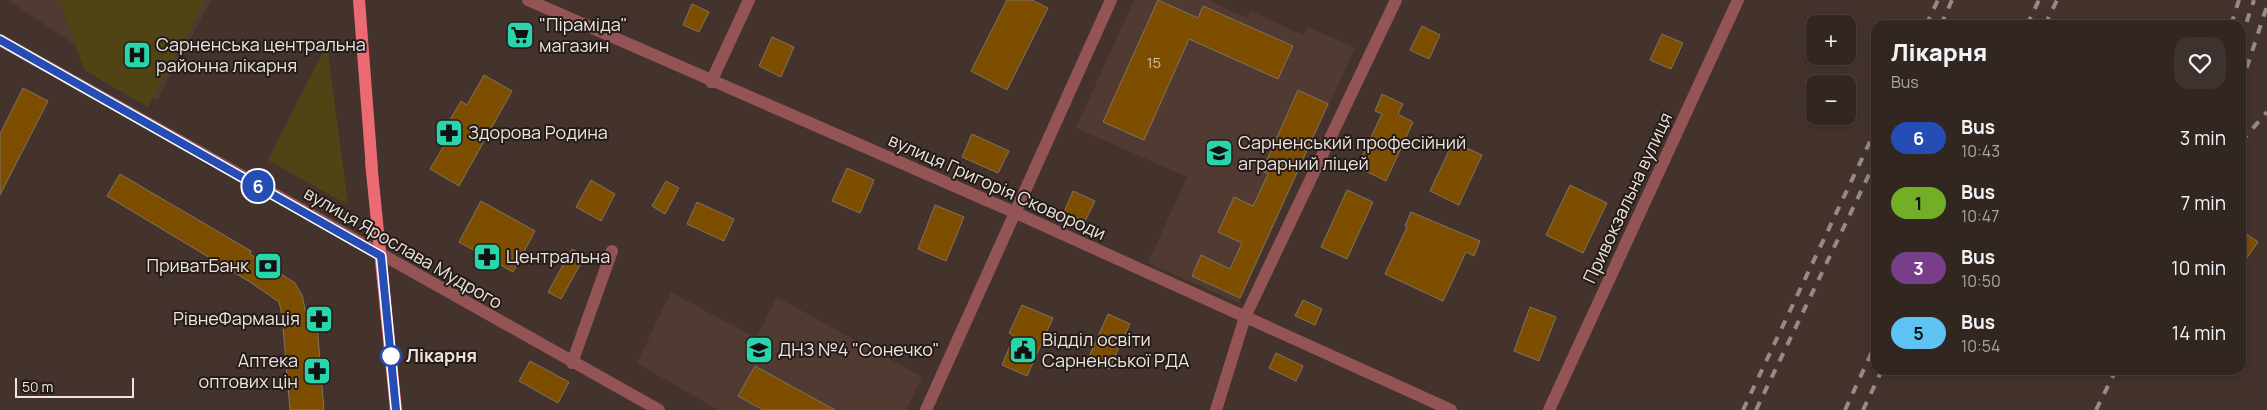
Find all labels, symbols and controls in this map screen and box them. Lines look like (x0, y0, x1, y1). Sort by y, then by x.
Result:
place label: "Піраміда" магазин (539, 12, 627, 57)
map controls (1806, 15, 1856, 125)
button: + (1806, 15, 1856, 65)
supermarket icon: "Піраміда" магазин (505, 20, 535, 50)
place label: Сарненська центральна районна лікарня (156, 32, 366, 77)
text: Лікарня (1891, 35, 1987, 68)
button: heart (2174, 37, 2226, 89)
hospital icon: Сарненська центральна районна лікарня (122, 40, 152, 70)
house number: 15 (1147, 52, 1161, 73)
text: Bus (1891, 71, 1919, 93)
button: − (1806, 75, 1856, 125)
street label: Привокзальна вулиця (1577, 108, 1677, 287)
text: Bus (1961, 114, 1995, 140)
pharmacy icon: Здорова Родина (434, 118, 464, 148)
place label: Здорова Родина (468, 120, 608, 144)
text: 3 min (2180, 125, 2226, 151)
text: 6 (1913, 126, 1924, 150)
street label: вулиця Григорія Сковороди (885, 127, 1110, 245)
place label: Сарненський професійний аграрний ліцей (1238, 130, 1466, 175)
school or university icon: Сарненський професійний аграрний ліцей (1204, 138, 1234, 168)
text: 10:43 (1961, 140, 2000, 162)
line badge: 6 (242, 170, 274, 202)
text: 6 (252, 174, 264, 198)
text: Bus (1961, 179, 1995, 205)
street label: вулиця Ярослава Мудрого (300, 180, 507, 314)
text: 7 min (2181, 190, 2226, 216)
text: 1 (1915, 191, 1922, 215)
text: 10:47 (1961, 205, 1999, 227)
pharmacy icon: Центральна (472, 242, 502, 272)
place label: Центральна (506, 244, 610, 268)
text: Bus (1961, 244, 1995, 270)
bank icon: ПриватБанк (253, 251, 283, 281)
place label: ПриватБанк (146, 253, 250, 277)
text: 10 min (2171, 255, 2226, 281)
text: 3 (1913, 256, 1924, 280)
text: 10:50 (1961, 270, 2001, 292)
pharmacy icon: РівнеФармація (304, 304, 334, 334)
place label: РівнеФармація (173, 306, 300, 330)
text: Bus (1961, 309, 1995, 335)
text: 14 min (2172, 320, 2226, 346)
text: 5 (1913, 321, 1924, 345)
place label: Відділ освіти Сарненської РДА (1042, 327, 1190, 372)
school or university icon: ДНЗ №4 "Сонечко" (744, 335, 774, 365)
public building icon: Відділ освіти Сарненської РДА (1008, 335, 1038, 365)
text: 10:54 (1961, 335, 2000, 357)
place label: ДНЗ №4 "Сонечко" (778, 337, 940, 361)
place label: Лікарня (406, 343, 477, 367)
marker: Лікарня (380, 345, 402, 367)
place label: Аптека оптових цін (199, 348, 298, 393)
pharmacy icon: Аптека оптових цін (302, 356, 332, 386)
scale bar (15, 375, 134, 398)
text: 50 m (22, 377, 53, 396)

